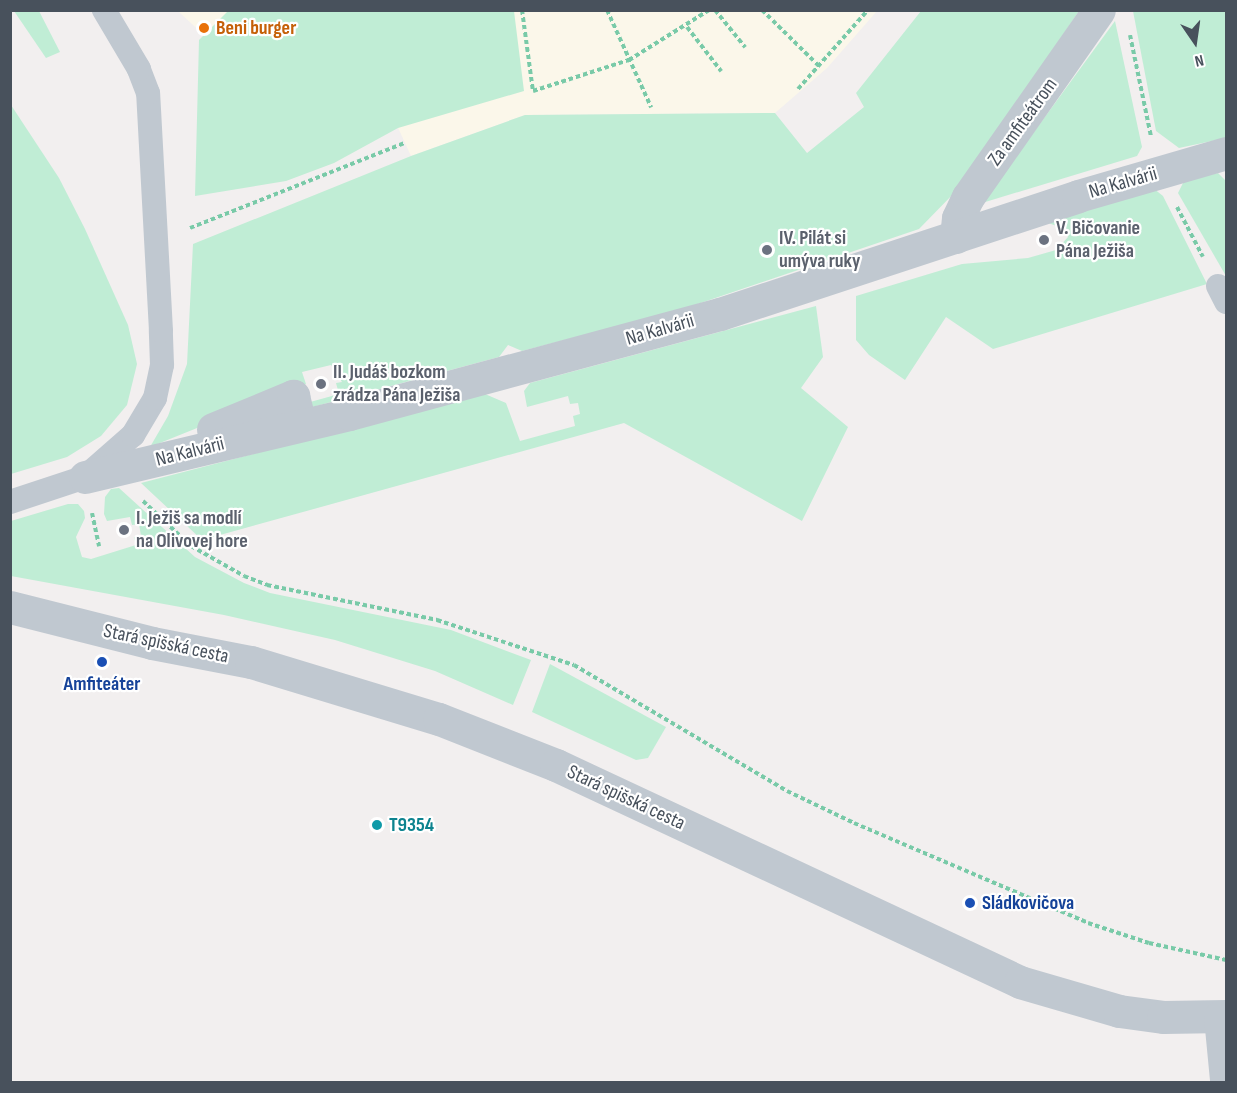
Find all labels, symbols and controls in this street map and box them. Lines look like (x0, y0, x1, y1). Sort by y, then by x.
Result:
north arrow (1165, 12, 1225, 72)
place label: Beni burger (216, 16, 296, 40)
marker: Beni burger (197, 21, 211, 35)
text: N (1193, 50, 1205, 70)
street label: Za amfiteátrom (983, 73, 1063, 171)
street label: Na Kalvárii (1086, 162, 1160, 204)
place label: V. Bičovanie Pána Ježiša (1056, 216, 1140, 263)
place label: IV. Pilát si umýva ruky (779, 226, 860, 273)
marker: V. Bičovanie Pána Ježiša (1037, 233, 1051, 247)
marker: IV. Pilát si umýva ruky (760, 243, 774, 257)
street label: Na Kalvárii (623, 309, 697, 351)
place label: II. Judáš bozkom zrádza Pána Ježiša (333, 360, 460, 407)
marker: II. Judáš bozkom zrádza Pána Ježiša (314, 377, 328, 391)
street label: Na Kalvárii (153, 432, 227, 472)
place label: I. Ježiš sa modlí na Olivovej hore (136, 506, 248, 553)
marker: I. Ježiš sa modlí na Olivovej hore (117, 523, 131, 537)
street label: Stará spišská cesta (101, 619, 231, 669)
marker: Amfiteáter (95, 655, 109, 669)
place label: Amfiteáter (64, 672, 140, 696)
street label: Stará spišská cesta (563, 760, 689, 836)
place label: T9354 (389, 813, 434, 837)
marker: T9354 (370, 818, 384, 832)
place label: Sládkovičova (982, 891, 1074, 915)
marker: Sládkovičova (963, 896, 977, 910)

